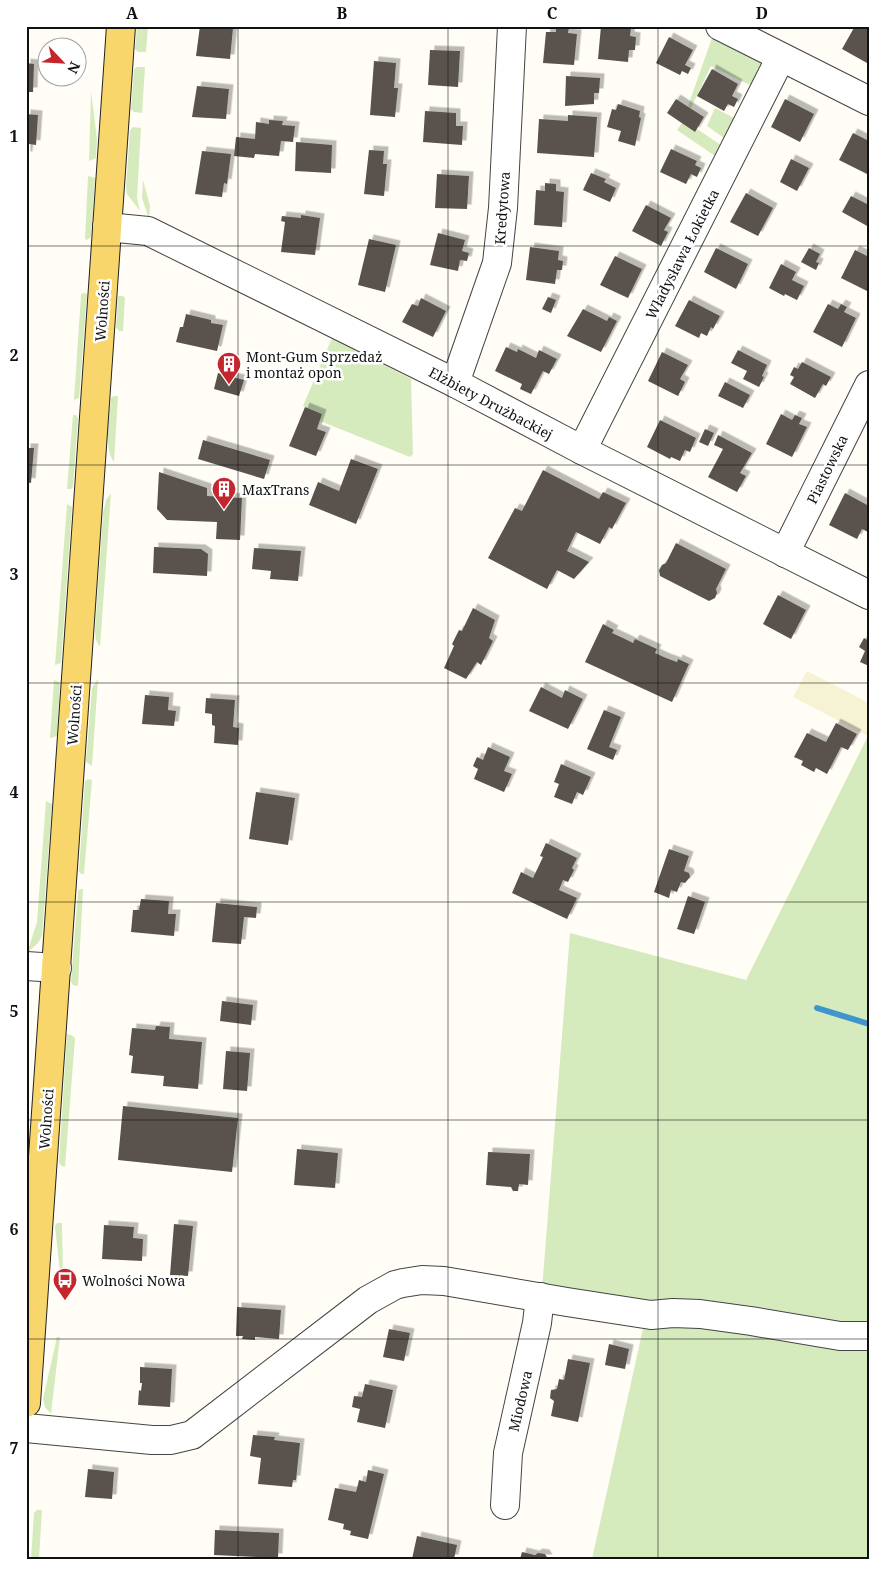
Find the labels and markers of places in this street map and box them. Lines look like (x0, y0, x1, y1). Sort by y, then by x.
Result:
place label: Mont-Gum Sprzedaż i montaż opon (246, 347, 382, 382)
building icon: Mont-Gum Sprzedaż i montaż opon (216, 351, 242, 385)
building icon: MaxTrans (211, 476, 237, 510)
place label: MaxTrans (242, 480, 309, 499)
bus stop icon: Wolności Nowa (52, 1267, 78, 1301)
place label: Wolności Nowa (82, 1271, 185, 1290)

